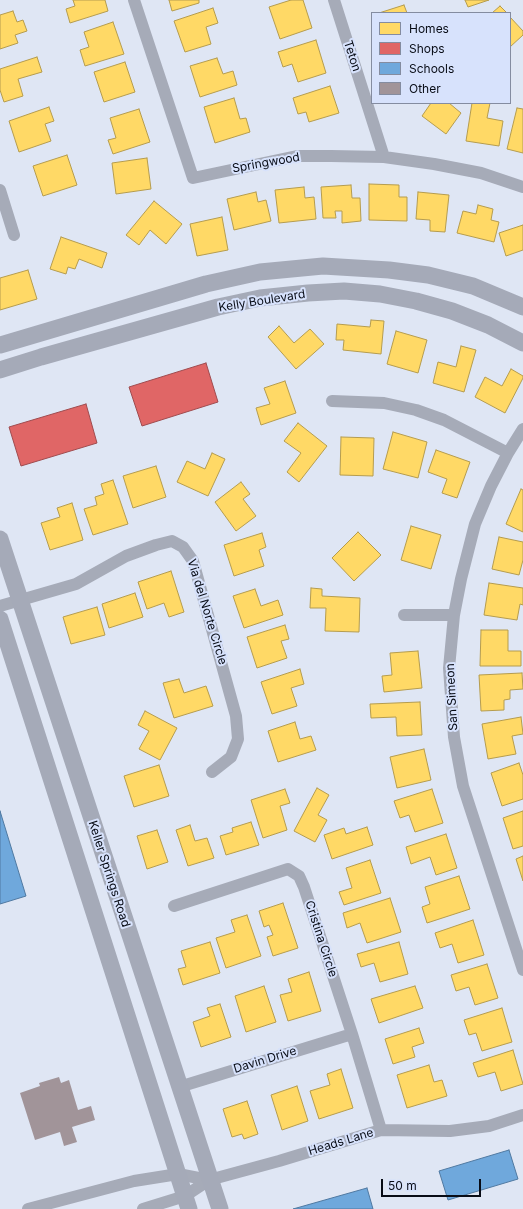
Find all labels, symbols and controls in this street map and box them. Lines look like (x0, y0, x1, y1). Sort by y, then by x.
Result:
legend (371, 12, 511, 104)
text: Homes (409, 21, 449, 36)
street label: Teton (340, 39, 364, 73)
text: Shops (409, 41, 445, 56)
text: Schools (409, 61, 454, 76)
text: Other (409, 81, 441, 96)
street label: Springwood (231, 150, 301, 176)
street label: Kelly Boulevard (218, 287, 306, 315)
street label: Via del Norte Circle (184, 557, 230, 667)
street label: San Simeon (443, 663, 461, 731)
street label: Keller Springs Road (85, 819, 133, 929)
street label: Cristina Circle (302, 899, 340, 979)
street label: Davin Drive (232, 1044, 298, 1076)
street label: Heads Lane (307, 1125, 375, 1159)
scale bar (383, 1171, 483, 1197)
text: 50 m (388, 1178, 417, 1193)

